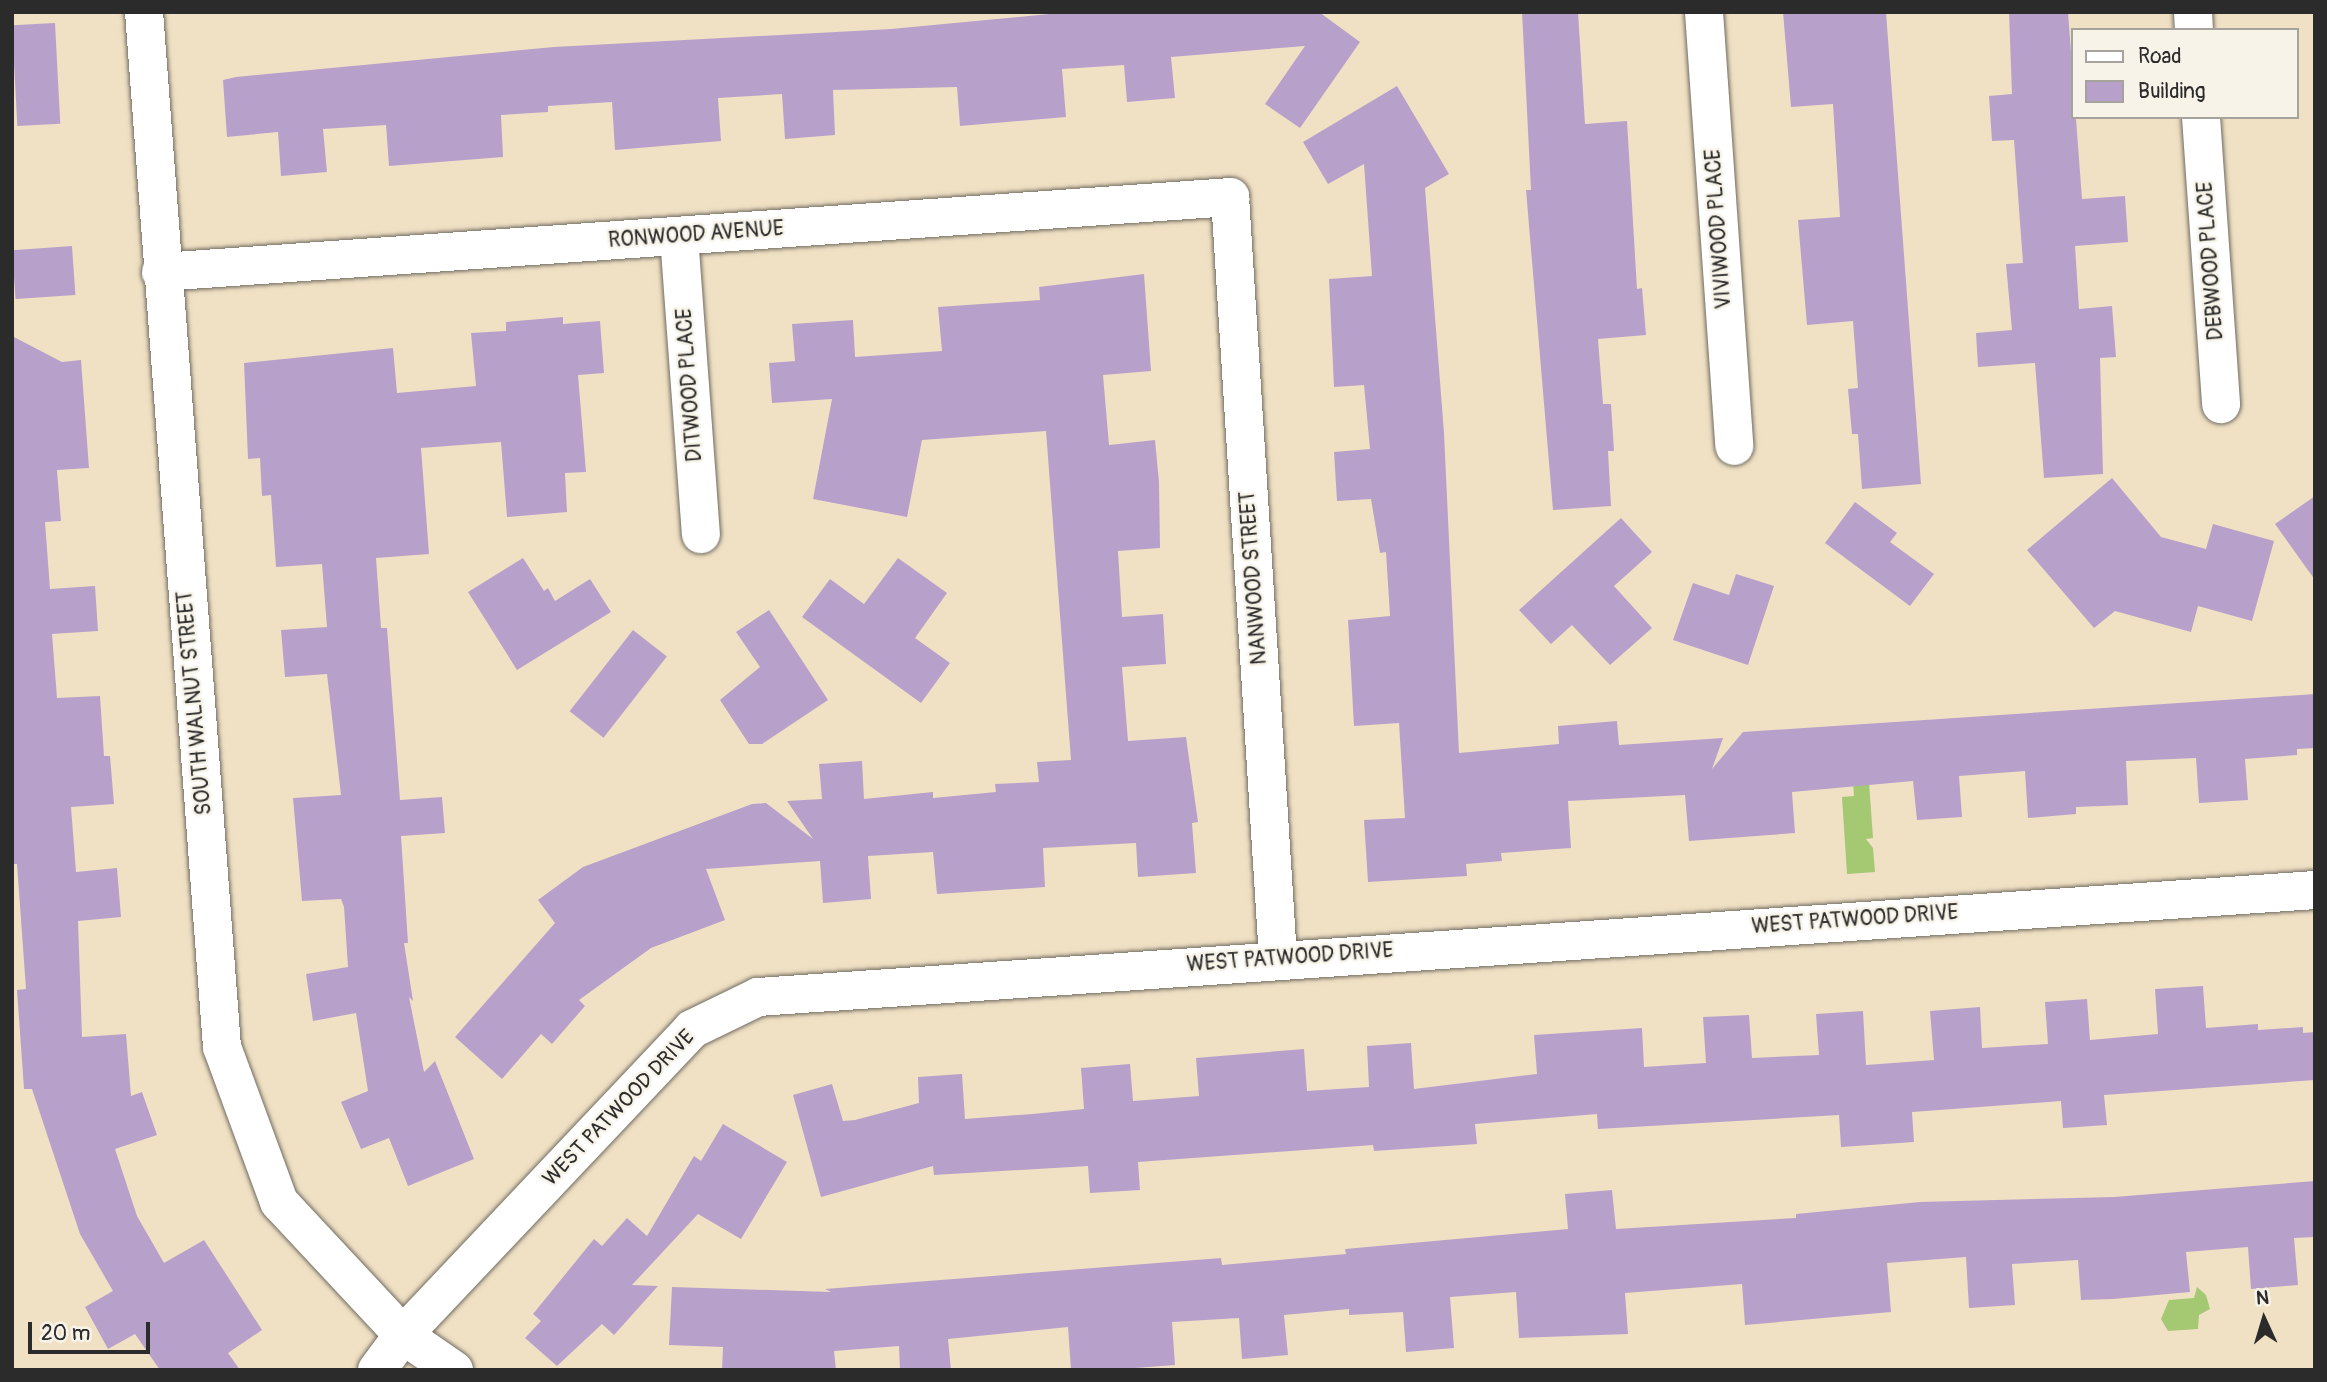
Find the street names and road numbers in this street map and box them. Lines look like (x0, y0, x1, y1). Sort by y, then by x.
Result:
street label: VIVIWOOD PLACE (1701, 148, 1737, 310)
street label: DEBWOOD PLACE (2193, 181, 2229, 341)
street label: RONWOOD AVENUE (607, 216, 785, 254)
street label: DITWOOD PLACE (672, 307, 708, 463)
street label: NANWOOD STREET (1235, 490, 1273, 666)
street label: SOUTH WALNUT STREET (173, 590, 217, 816)
street label: WEST PATWOOD DRIVE (1751, 900, 1959, 940)
street label: WEST PATWOOD DRIVE (1186, 938, 1394, 978)
street label: WEST PATWOOD DRIVE (538, 1025, 700, 1191)

